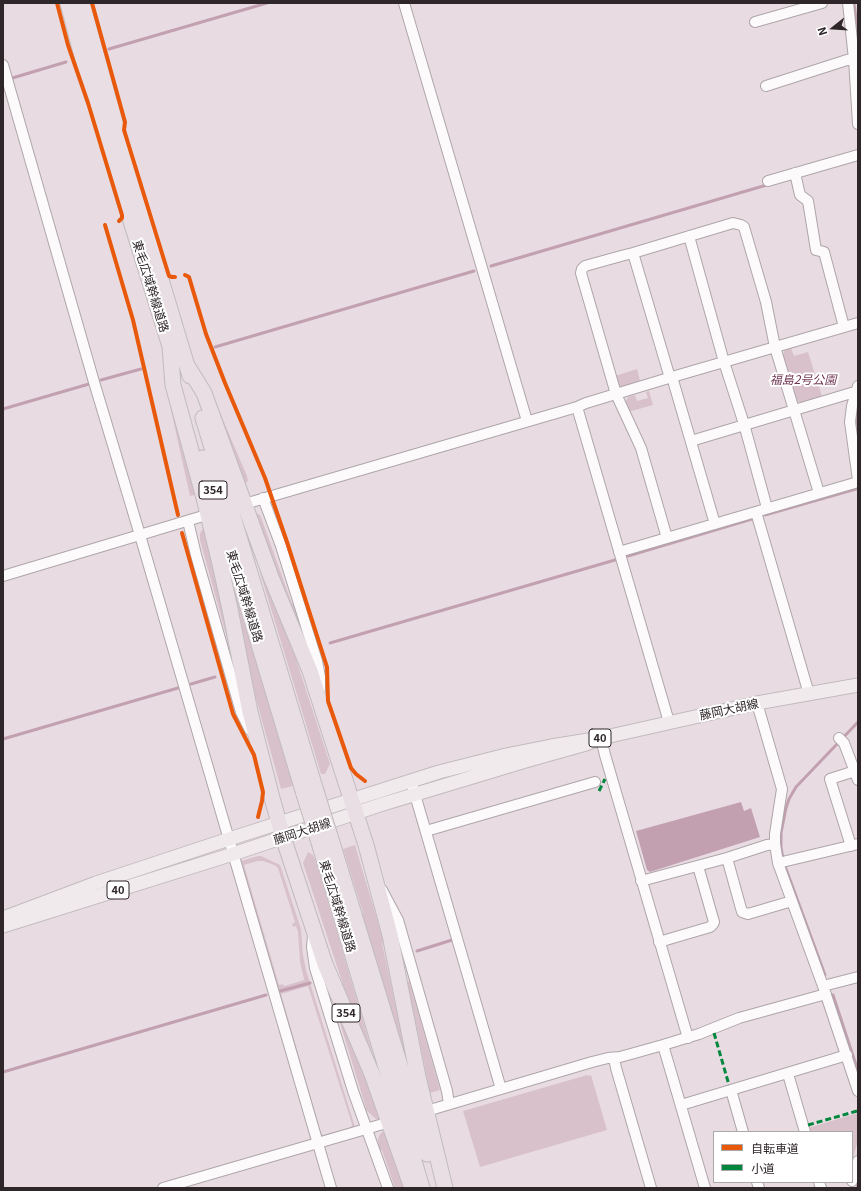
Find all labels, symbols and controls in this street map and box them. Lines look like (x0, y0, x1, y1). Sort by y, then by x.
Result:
north arrow (813, 8, 853, 48)
text: N (813, 25, 830, 38)
street label: 東毛広域幹線道路 (130, 238, 172, 334)
park label: 福島2号公園 (770, 372, 836, 386)
road number: 354 (199, 481, 227, 499)
street label: 東毛広域幹線道路 (224, 548, 266, 644)
street label: 藤岡大胡線 (698, 696, 760, 722)
road number: 40 (589, 729, 611, 747)
street label: 藤岡大胡線 (271, 815, 333, 847)
street label: 東毛広域幹線道路 (317, 858, 359, 954)
road number: 40 (107, 881, 129, 899)
road number: 354 (332, 1004, 360, 1022)
legend (713, 1131, 853, 1183)
text: 自転車道 (751, 1139, 799, 1156)
text: 小道 (751, 1159, 775, 1176)

